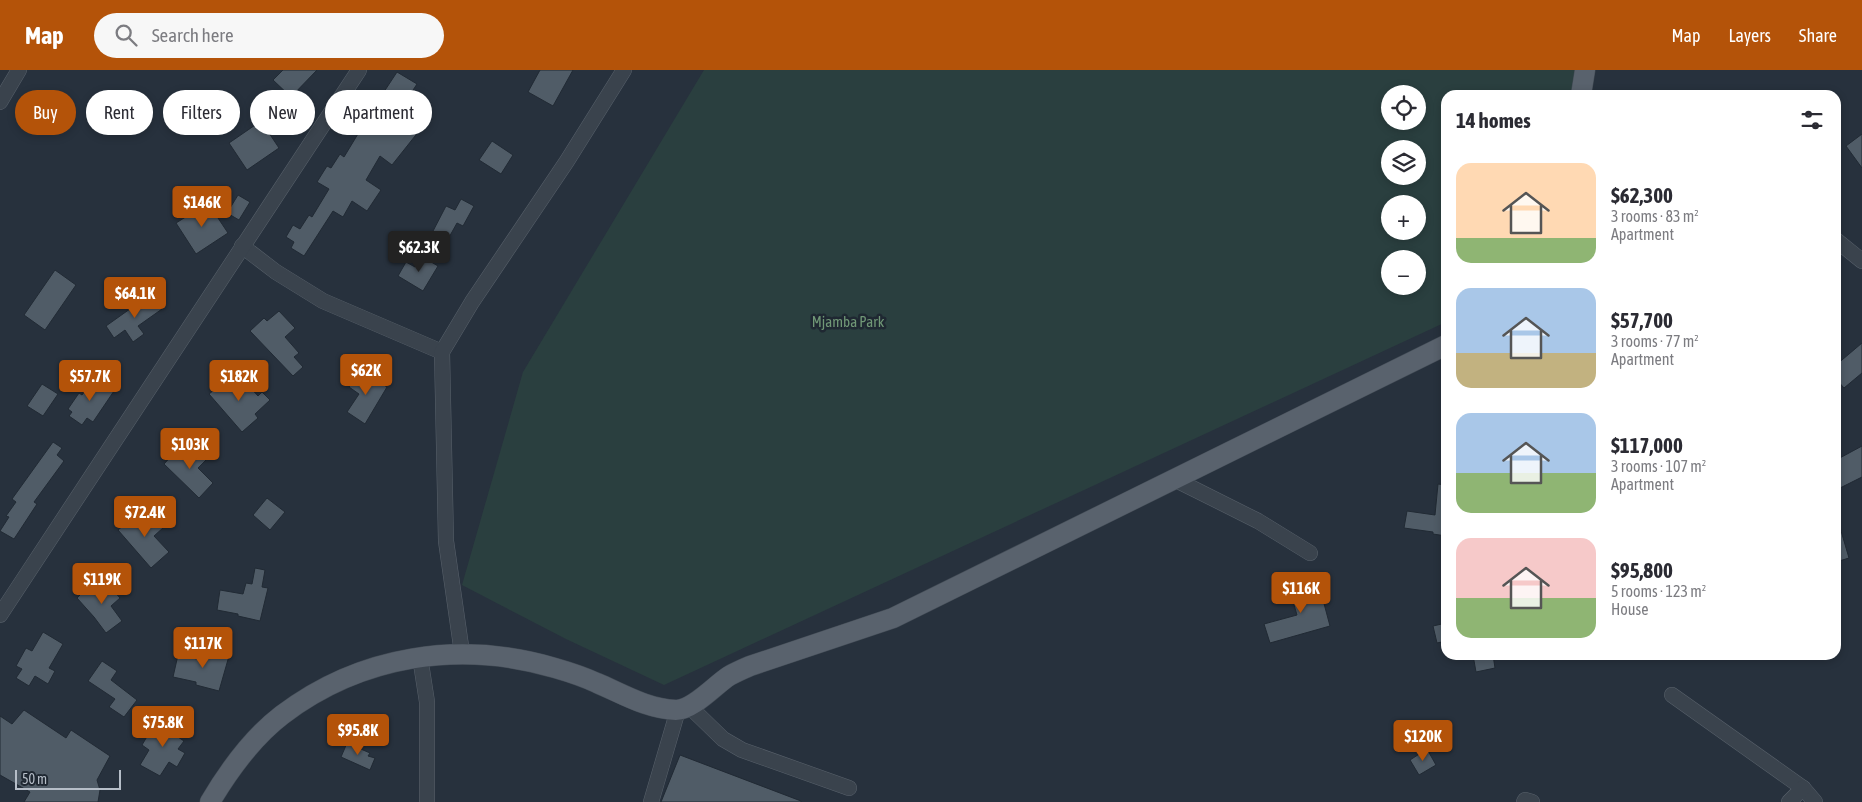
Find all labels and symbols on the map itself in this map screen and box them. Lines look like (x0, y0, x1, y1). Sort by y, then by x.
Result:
pin: $146K (167, 186, 237, 228)
pin: $62.3K (378, 230, 460, 273)
pin: $64.1K (94, 276, 176, 319)
park label: Mjamba Park (812, 313, 885, 330)
pin: $62K (336, 354, 396, 396)
pin: $57.7K (49, 360, 131, 402)
pin: $182K (204, 360, 274, 402)
pin: $103K (155, 428, 225, 470)
pin: $72.4K (104, 496, 186, 538)
pin: $119K (67, 562, 137, 605)
pin: $116K (1266, 572, 1336, 614)
pin: $117K (168, 626, 238, 669)
pin: $75.8K (122, 706, 204, 748)
pin: $95.8K (317, 714, 399, 756)
pin: $120K (1388, 720, 1458, 762)
scale bar (15, 767, 121, 790)

